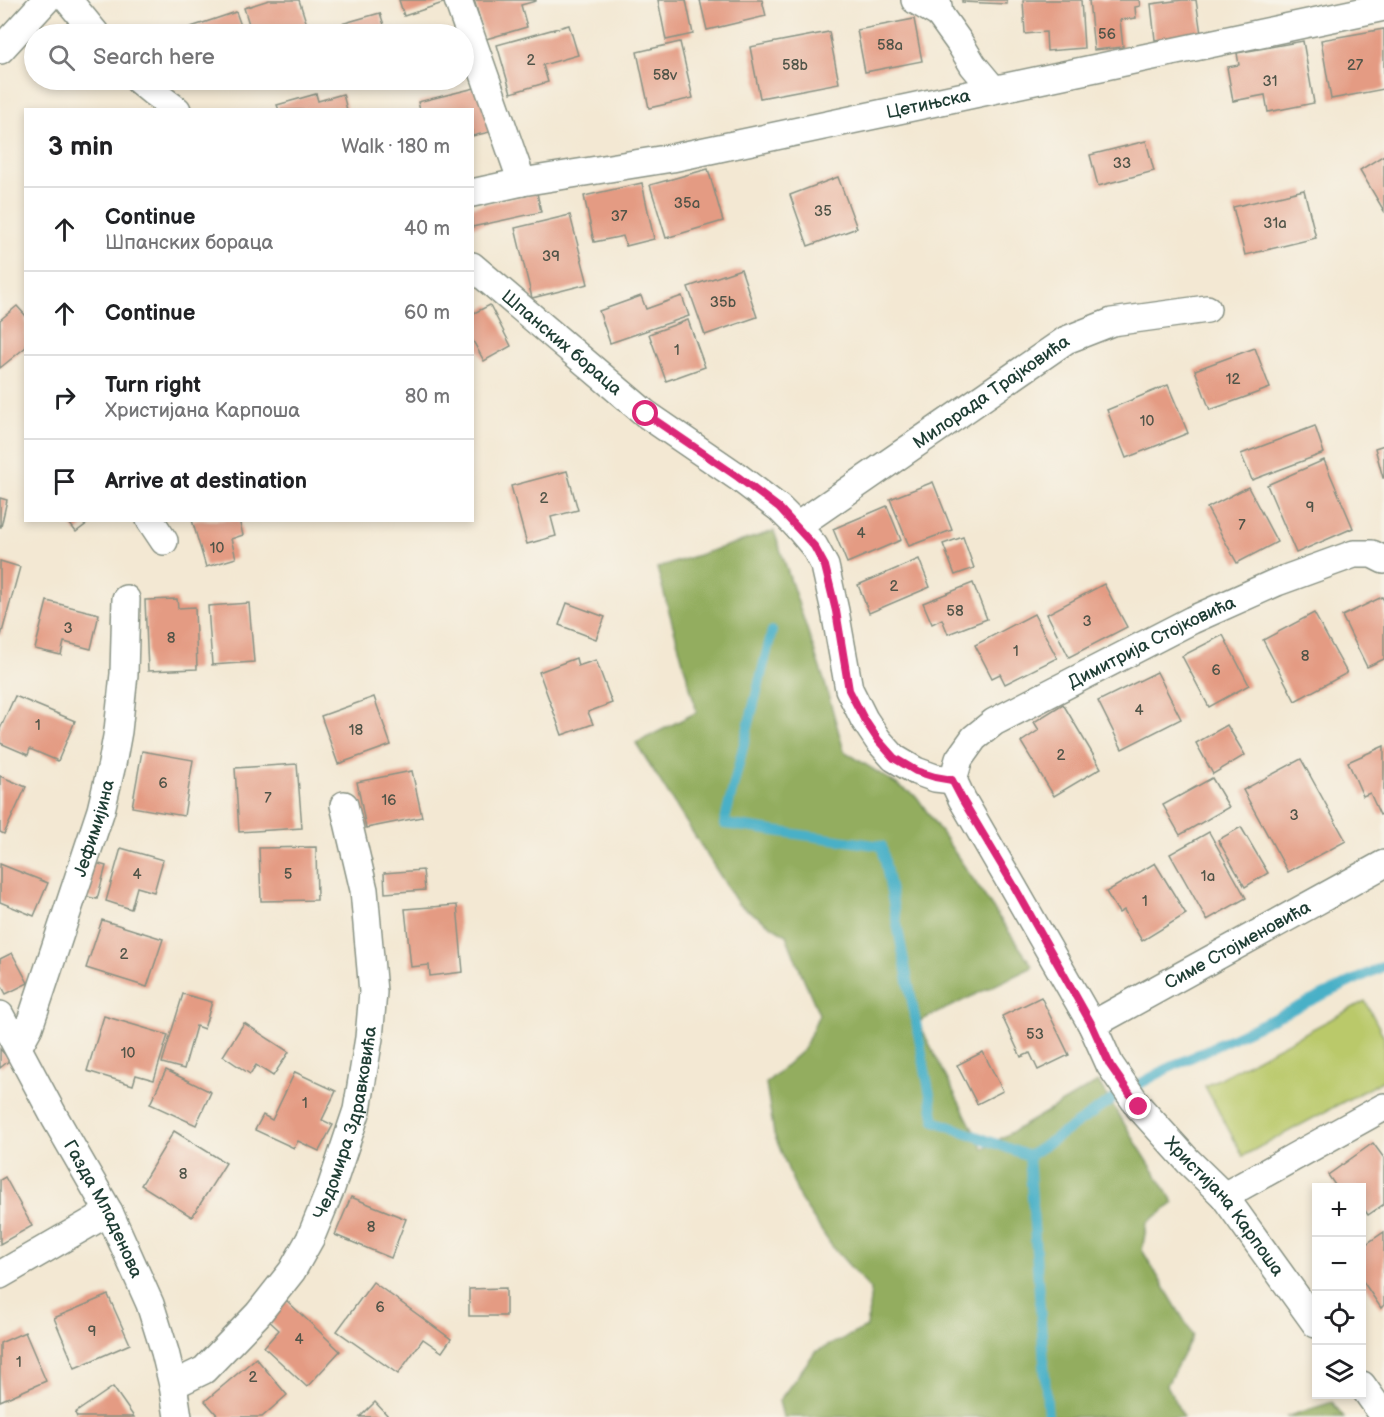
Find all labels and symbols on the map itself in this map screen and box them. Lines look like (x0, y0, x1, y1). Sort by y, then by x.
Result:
house number: 56 (1098, 25, 1116, 44)
house number: 58a (877, 36, 903, 55)
house number: 2 (527, 51, 536, 70)
house number: 58b (782, 56, 808, 75)
house number: 27 (1347, 56, 1364, 75)
house number: 58v (653, 66, 678, 85)
house number: 31 (1262, 72, 1278, 91)
street label: Цетињска (884, 84, 972, 123)
house number: 33 (1113, 154, 1131, 173)
house number: 35a (674, 194, 700, 213)
house number: 35 (814, 202, 832, 221)
house number: 37 (611, 207, 628, 226)
house number: 31a (1263, 214, 1287, 233)
house number: 39 (542, 247, 560, 266)
street label: Шпанских бораца (497, 285, 627, 400)
house number: 35b (710, 293, 737, 312)
street label: Милорада Трајковића (909, 330, 1074, 453)
house number: 1 (674, 341, 680, 360)
house number: 12 (1226, 370, 1240, 389)
route start (632, 400, 658, 426)
house number: 10 (1140, 412, 1154, 431)
house number: 2 (540, 489, 549, 508)
house number: 9 (1306, 498, 1314, 517)
house number: 7 (1238, 516, 1246, 535)
house number: 4 (856, 524, 866, 543)
house number: 10 (210, 539, 224, 558)
house number: 2 (890, 577, 899, 596)
street label: Димитрија Стојковића (1064, 591, 1239, 693)
house number: 58 (946, 602, 964, 621)
house number: 3 (1082, 612, 1092, 631)
house number: 3 (63, 619, 73, 638)
house number: 8 (167, 629, 176, 648)
house number: 1 (1013, 642, 1019, 661)
house number: 8 (1301, 647, 1310, 666)
house number: 6 (1211, 661, 1221, 680)
house number: 4 (1134, 701, 1144, 720)
house number: 1 (35, 716, 41, 735)
house number: 18 (349, 721, 364, 740)
house number: 2 (1057, 746, 1066, 765)
house number: 6 (158, 774, 168, 793)
street label: Јефимијина (69, 777, 118, 880)
house number: 7 (264, 789, 272, 808)
house number: 16 (382, 791, 396, 810)
house number: 3 (1289, 806, 1299, 825)
house number: 4 (132, 865, 142, 884)
house number: 5 (284, 865, 292, 884)
house number: 1a (1201, 867, 1215, 886)
house number: 1 (1142, 892, 1148, 911)
street label: Симе Стојменовића (1161, 896, 1314, 993)
house number: 2 (120, 945, 129, 964)
street label: Чедомира Здравковића (309, 1025, 380, 1222)
house number: 53 (1026, 1025, 1044, 1044)
house number: 10 (121, 1044, 135, 1063)
route end (1125, 1093, 1151, 1119)
house number: 1 (302, 1094, 308, 1113)
street label: Христијана Карпоша (1160, 1132, 1289, 1280)
street label: Газда Младенова (59, 1136, 148, 1281)
house number: 8 (179, 1165, 188, 1184)
house number: 8 (367, 1218, 376, 1237)
house number: 6 (375, 1298, 385, 1317)
house number: 9 (88, 1322, 96, 1341)
house number: 4 (294, 1330, 304, 1349)
house number: 1 (16, 1353, 22, 1372)
house number: 2 (249, 1368, 258, 1387)

